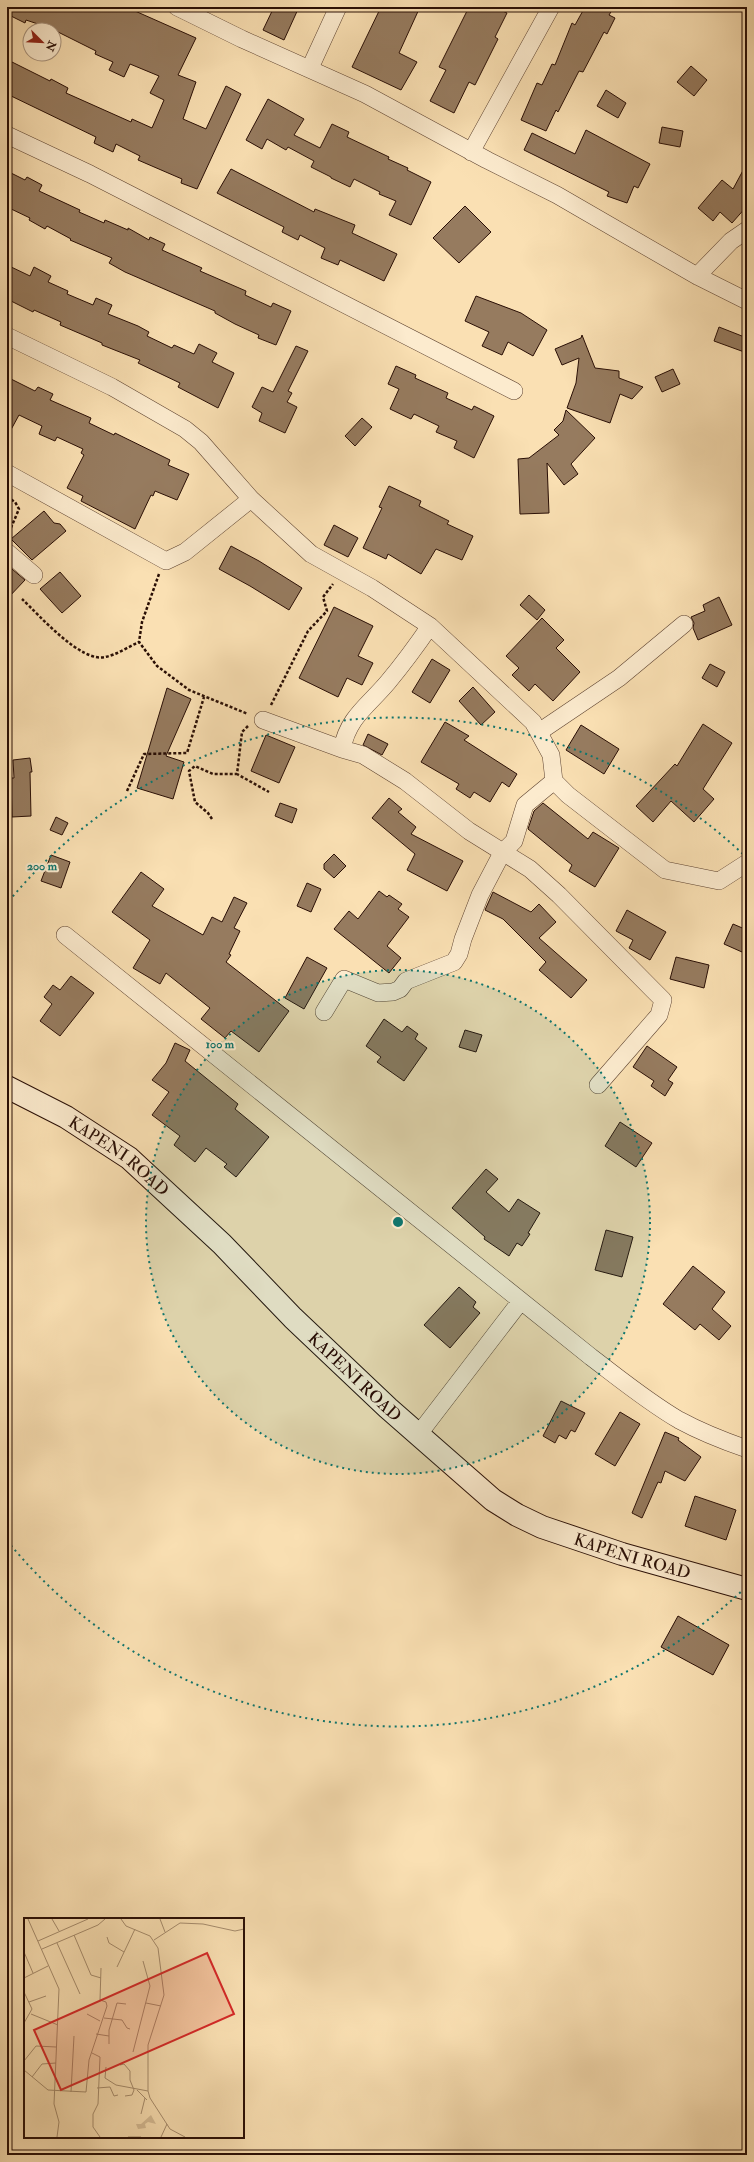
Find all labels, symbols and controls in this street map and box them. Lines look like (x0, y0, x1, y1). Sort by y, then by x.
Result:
north arrow (22, 22, 62, 62)
text: N (42, 38, 59, 54)
text: 200 m (27, 859, 58, 874)
text: 100 m (206, 1037, 235, 1052)
street label: KAPENI ROAD (65, 1111, 174, 1200)
centre of rings (391, 1215, 405, 1229)
street label: KAPENI ROAD (304, 1328, 406, 1426)
street label: KAPENI ROAD (571, 1528, 693, 1583)
inset map (24, 1918, 244, 2138)

